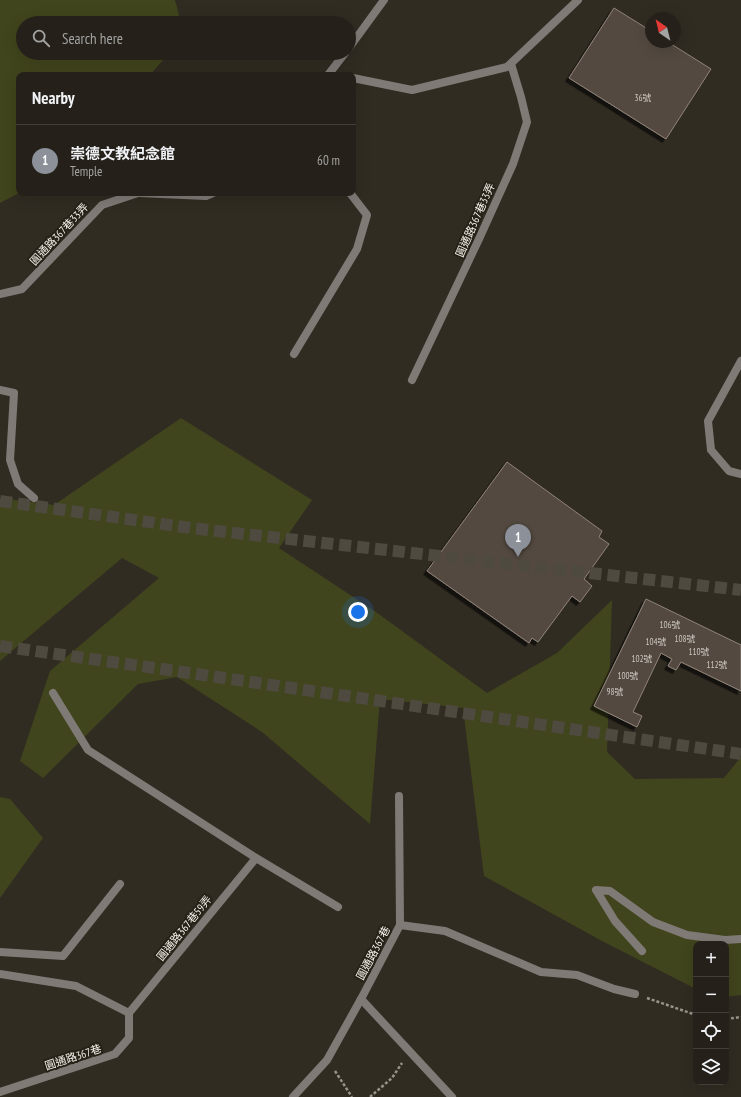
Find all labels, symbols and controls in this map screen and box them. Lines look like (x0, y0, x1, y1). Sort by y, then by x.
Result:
north arrow (645, 12, 681, 48)
search box (16, 16, 356, 60)
icon: search (30, 27, 52, 49)
text: Search here (62, 29, 123, 48)
text: Nearby (32, 87, 75, 109)
house number: 36號 (634, 92, 652, 103)
text: 崇德文教紀念館 (70, 144, 175, 163)
text: 1 (42, 152, 48, 169)
text: 60 m (317, 152, 340, 169)
text: Temple (70, 163, 102, 180)
street label: 圓通路367巷33弄 (452, 181, 498, 259)
street label: 圓通路367巷33弄 (27, 200, 91, 268)
pin: 1 (505, 524, 531, 557)
your location (348, 602, 368, 622)
house number: 106號 (659, 619, 681, 630)
house number: 108號 (674, 633, 696, 644)
house number: 104號 (645, 636, 667, 647)
house number: 110號 (688, 646, 710, 657)
house number: 102號 (631, 653, 653, 664)
house number: 112號 (706, 659, 728, 670)
house number: 100號 (617, 670, 639, 681)
house number: 98號 (606, 686, 624, 697)
street label: 圓通路367巷59弄 (153, 893, 215, 963)
street label: 圓通路367巷 (353, 924, 393, 982)
map controls (693, 941, 729, 1085)
button: + (693, 941, 729, 977)
button: − (693, 977, 729, 1013)
button: locate (693, 1013, 729, 1049)
street label: 圓通路367巷 (43, 1041, 103, 1073)
button: layers (693, 1049, 729, 1085)

